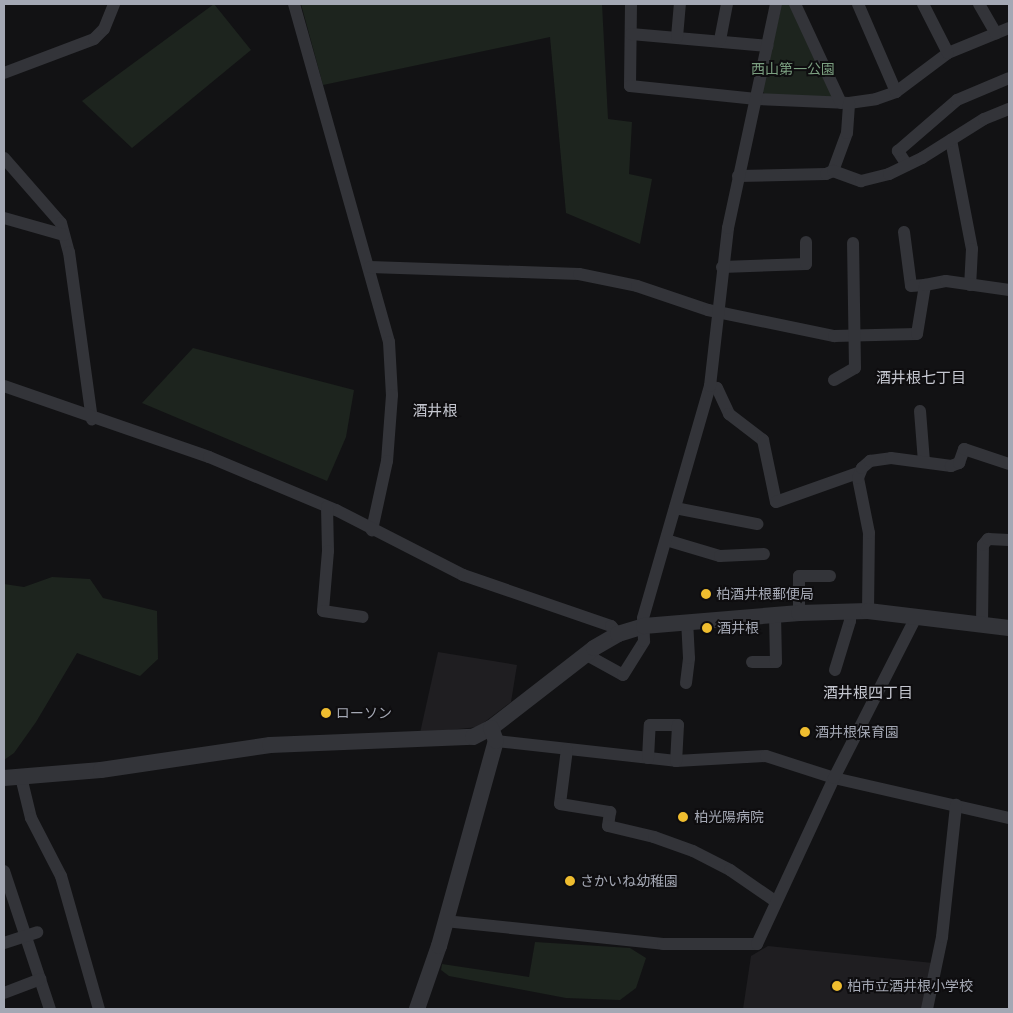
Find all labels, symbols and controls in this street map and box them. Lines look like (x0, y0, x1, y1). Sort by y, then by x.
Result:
park label: 西山第一公園 (751, 61, 835, 77)
district label: 酒井根七丁目 (876, 369, 966, 387)
district label: 酒井根 (413, 402, 457, 420)
place label: 柏酒井根郵便局 (716, 586, 814, 602)
marker: 柏酒井根郵便局 (700, 588, 712, 600)
place label: 酒井根 (717, 620, 759, 636)
marker: 酒井根 (701, 622, 713, 634)
district label: 酒井根四丁目 (823, 684, 913, 702)
place label: ローソン (336, 705, 392, 721)
marker: ローソン (320, 707, 332, 719)
place label: 酒井根保育園 (815, 724, 899, 740)
marker: 酒井根保育園 (799, 726, 811, 738)
place label: 柏光陽病院 (694, 809, 764, 825)
marker: 柏光陽病院 (676, 810, 690, 824)
place label: さかいね幼稚園 (580, 873, 678, 889)
marker: さかいね幼稚園 (564, 875, 576, 887)
place label: 柏市立酒井根小学校 (847, 978, 973, 994)
marker: 柏市立酒井根小学校 (831, 980, 843, 992)

